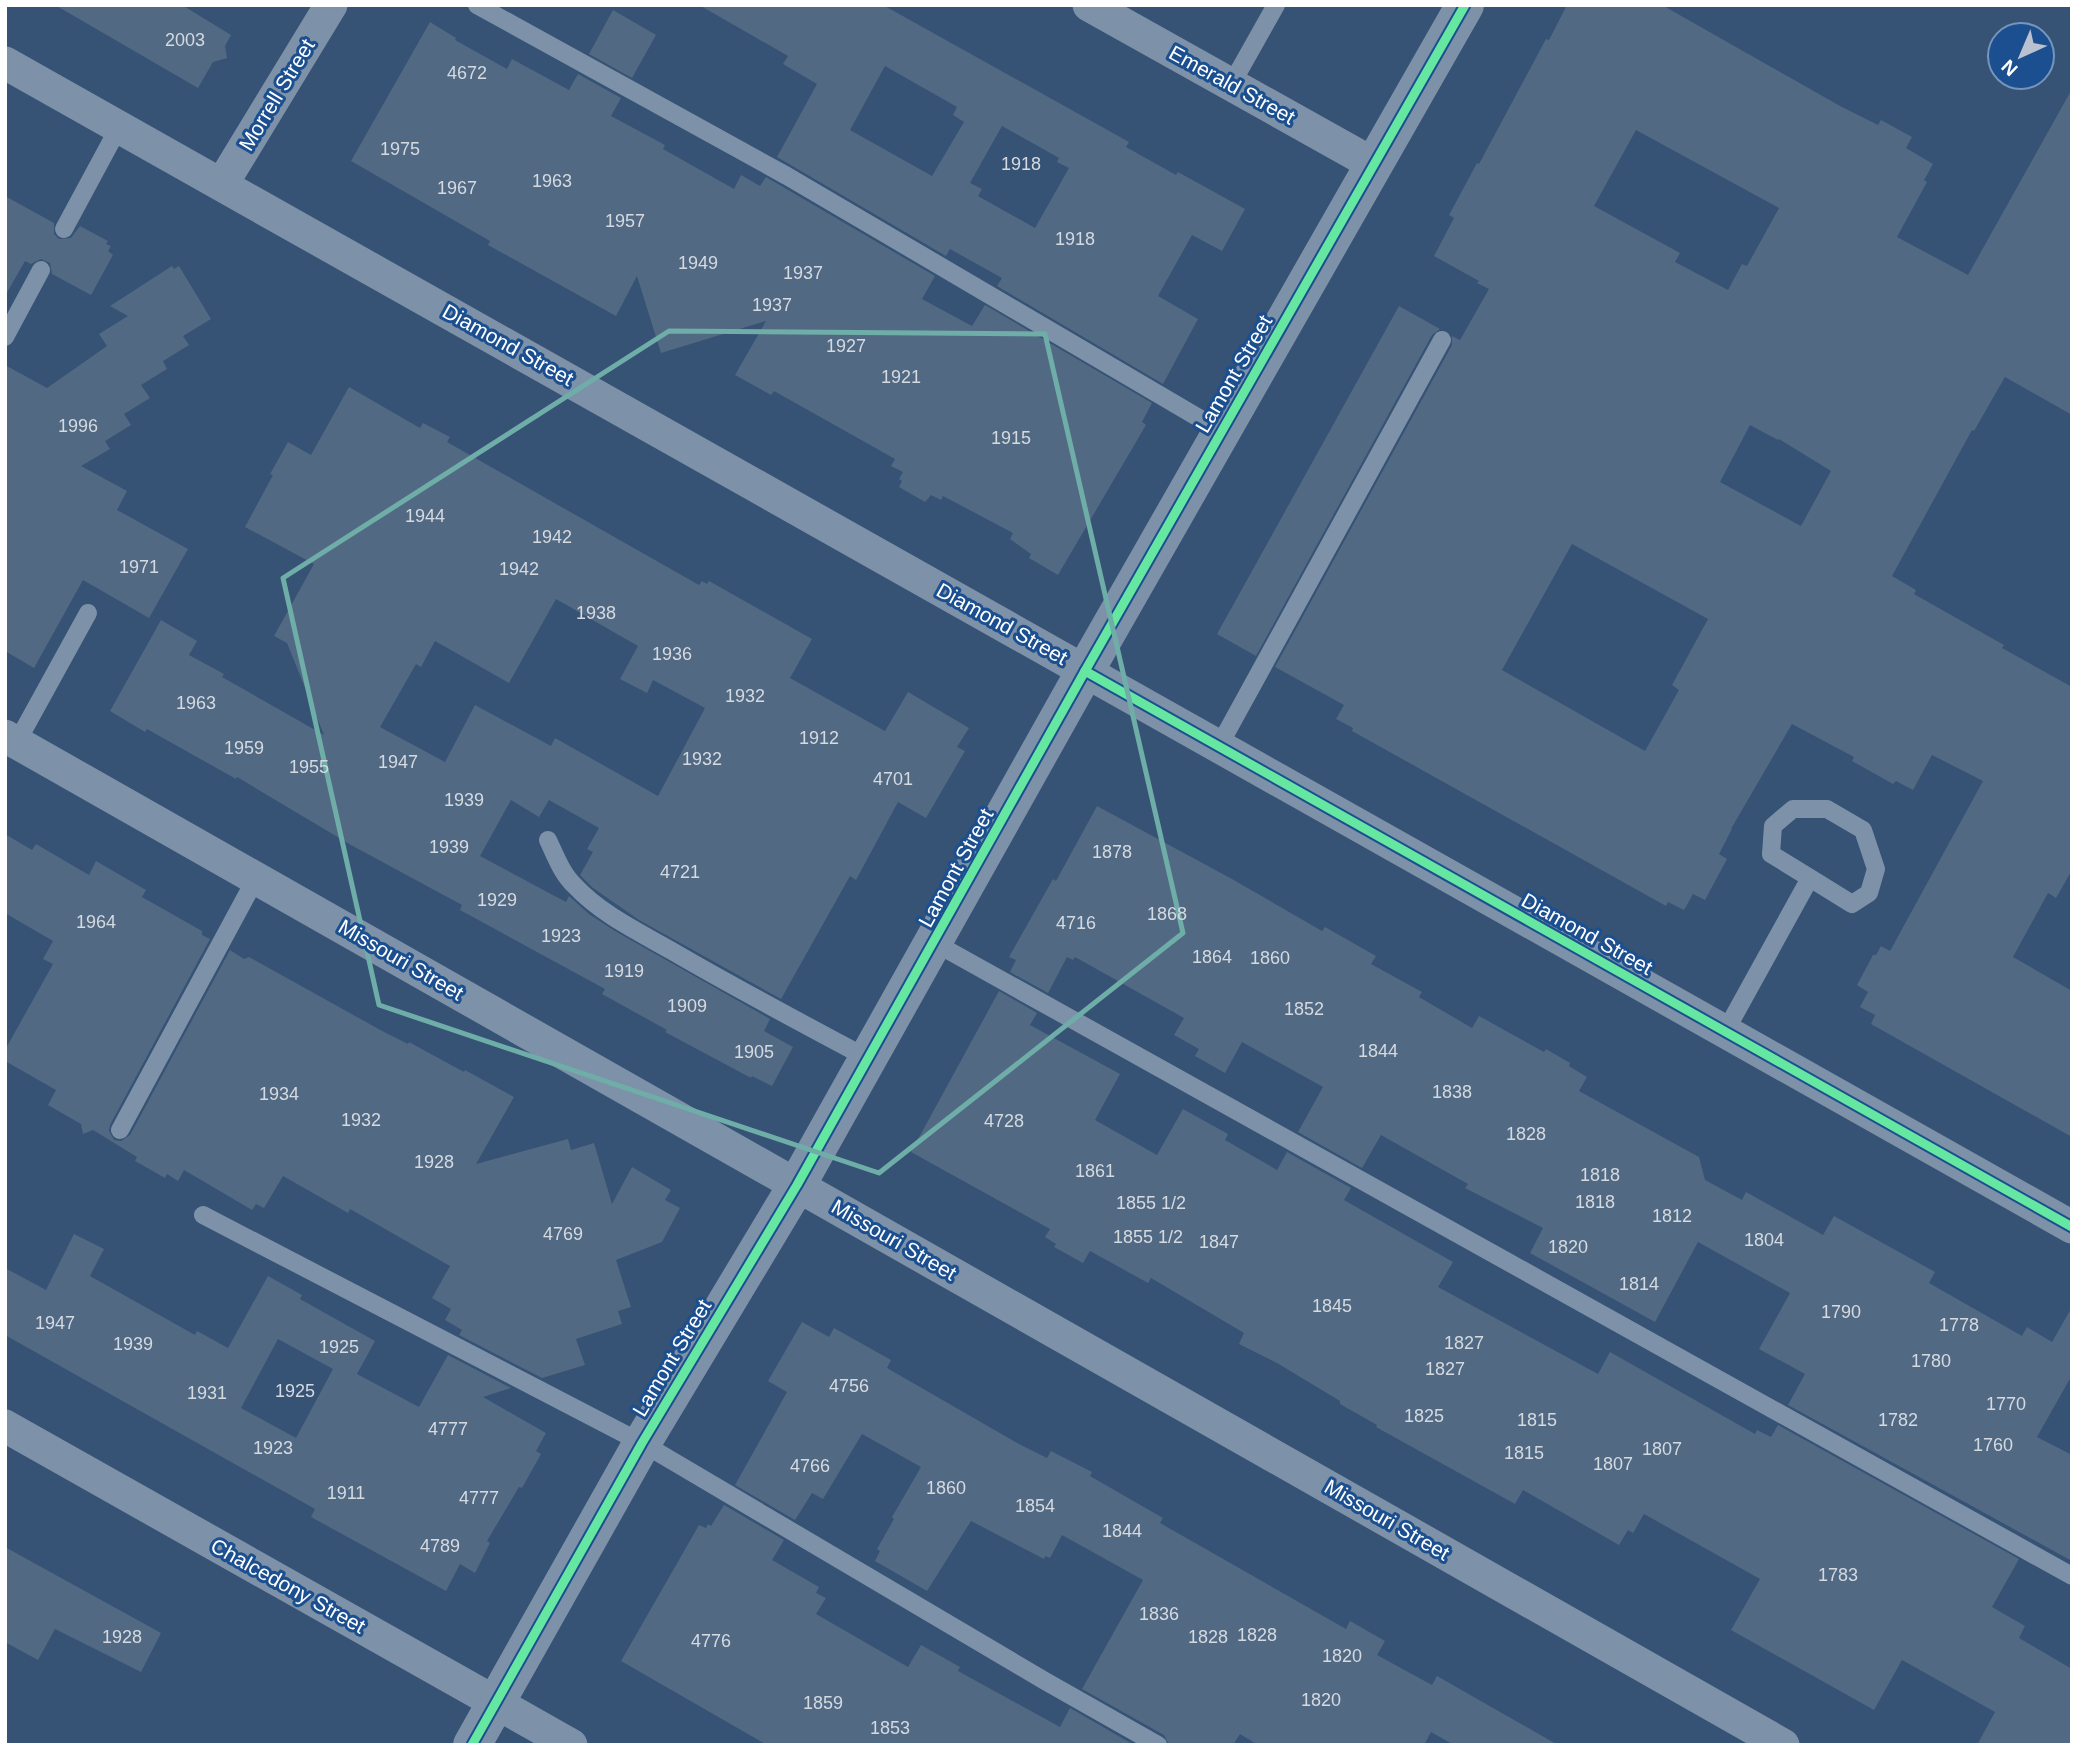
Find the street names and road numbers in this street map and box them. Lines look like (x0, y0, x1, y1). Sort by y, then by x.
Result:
street label: Morrell Street (234, 35, 319, 155)
street label: Emerald Street (1165, 41, 1299, 129)
street label: Diamond Street (439, 299, 578, 390)
street label: Lamont Street (1191, 311, 1277, 437)
street label: Diamond Street (933, 578, 1072, 669)
street label: Lamont Street (914, 804, 998, 931)
street label: Diamond Street (1518, 888, 1657, 979)
street label: Missouri Street (335, 915, 468, 1005)
street label: Missouri Street (828, 1195, 961, 1285)
street label: Lamont Street (628, 1295, 715, 1420)
street label: Missouri Street (1321, 1475, 1454, 1565)
street label: Chalcedony Street (207, 1534, 370, 1638)

